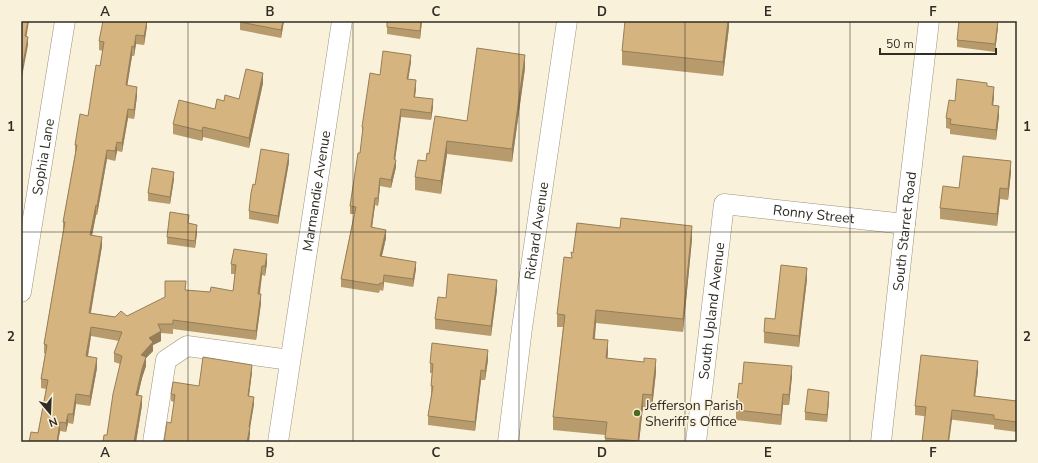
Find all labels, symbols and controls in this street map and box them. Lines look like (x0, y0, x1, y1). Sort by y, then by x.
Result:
text: A (100, 3, 110, 21)
text: B (266, 3, 275, 21)
text: C (432, 3, 441, 21)
text: D (597, 3, 607, 21)
text: E (764, 3, 772, 21)
text: F (929, 3, 937, 21)
scale bar (880, 30, 996, 56)
text: 50 m (886, 36, 914, 52)
street label: Sophia Lane (28, 117, 59, 197)
text: 1 (7, 118, 15, 136)
text: 1 (1023, 118, 1031, 136)
street label: Marmandie Avenue (298, 129, 335, 253)
street label: South Starret Road (889, 171, 921, 292)
street label: Richard Avenue (520, 181, 553, 281)
street label: Ronny Street (772, 200, 856, 228)
street label: South Upland Avenue (694, 241, 729, 381)
text: 2 (7, 328, 15, 346)
text: 2 (1023, 328, 1031, 346)
north arrow (30, 393, 70, 433)
place label: Jefferson Parish Sheriff's Office (644, 396, 743, 431)
marker: Jefferson Parish Sheriff's Office (632, 408, 642, 418)
text: N (47, 414, 59, 430)
text: A (100, 444, 110, 462)
text: B (266, 444, 275, 462)
text: C (432, 444, 441, 462)
text: D (597, 444, 607, 462)
text: E (764, 444, 772, 462)
text: F (929, 444, 937, 462)

